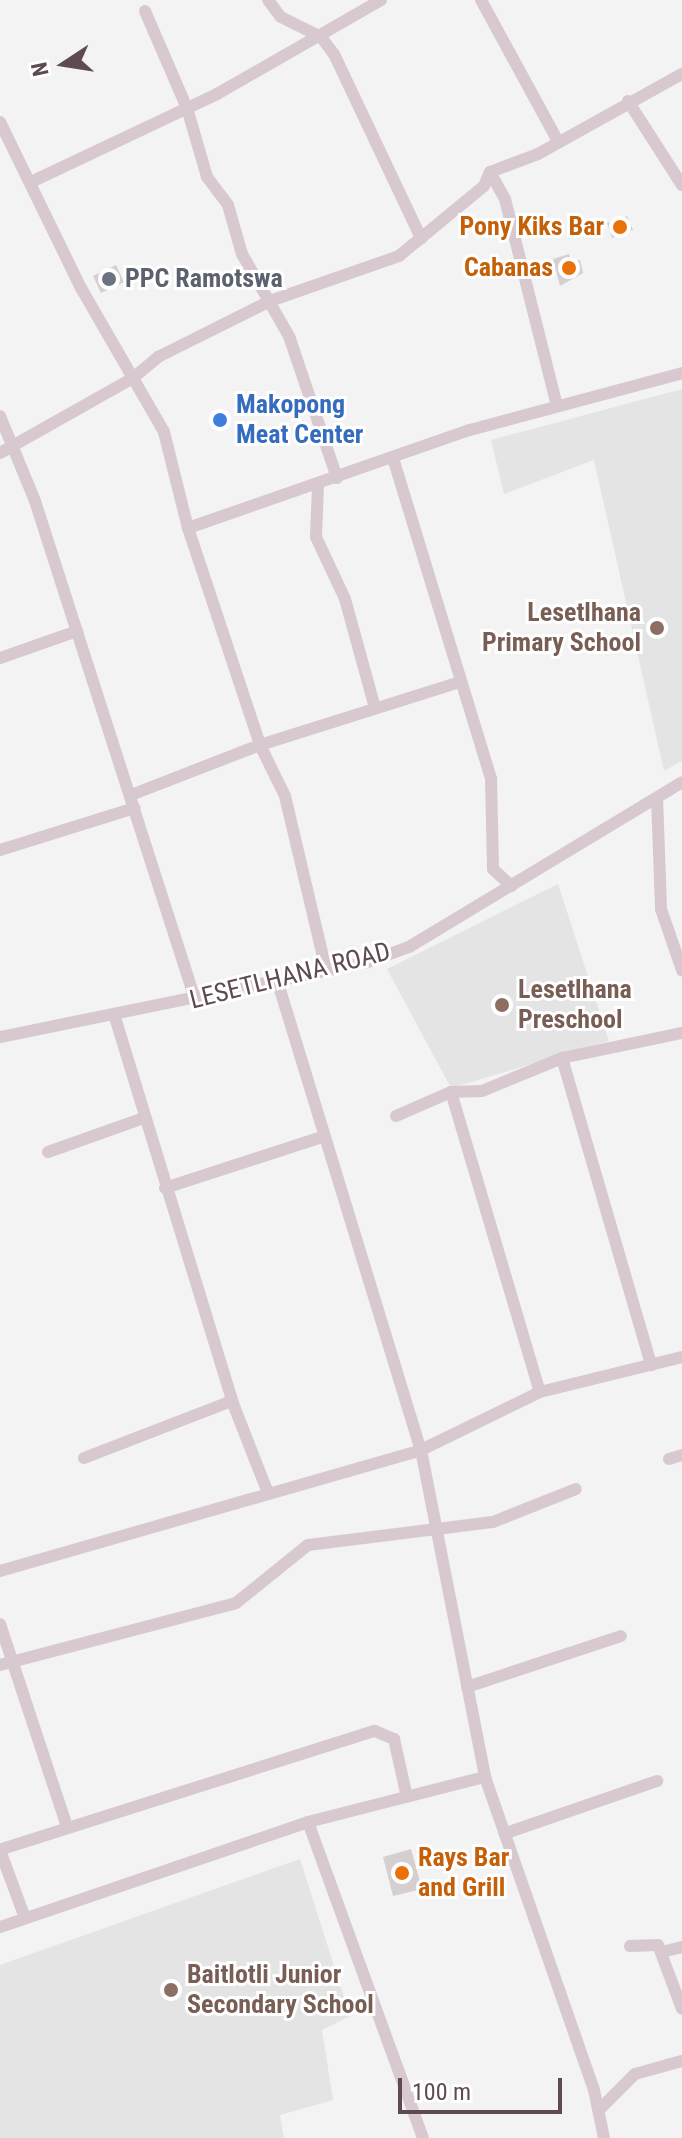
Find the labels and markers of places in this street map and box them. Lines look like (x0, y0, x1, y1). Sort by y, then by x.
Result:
place label: Pony Kiks Bar (459, 211, 604, 243)
marker: Pony Kiks Bar (611, 218, 629, 236)
place label: Cabanas (464, 252, 553, 284)
marker: Cabanas (560, 259, 578, 277)
place label: PPC Ramotswa (125, 263, 283, 295)
marker: PPC Ramotswa (100, 270, 118, 288)
place label: Makopong Meat Center (236, 389, 363, 450)
marker: Makopong Meat Center (211, 411, 229, 429)
place label: Lesetlhana Primary School (482, 597, 641, 658)
marker: Lesetlhana Primary School (648, 619, 666, 637)
place label: Lesetlhana Preschool (518, 974, 632, 1036)
marker: Lesetlhana Preschool (493, 996, 511, 1014)
place label: Rays Bar and Grill (418, 1842, 509, 1904)
marker: Rays Bar and Grill (393, 1864, 411, 1882)
place label: Baitlotli Junior Secondary School (187, 1959, 374, 2020)
marker: Baitlotli Junior Secondary School (162, 1981, 180, 1999)

